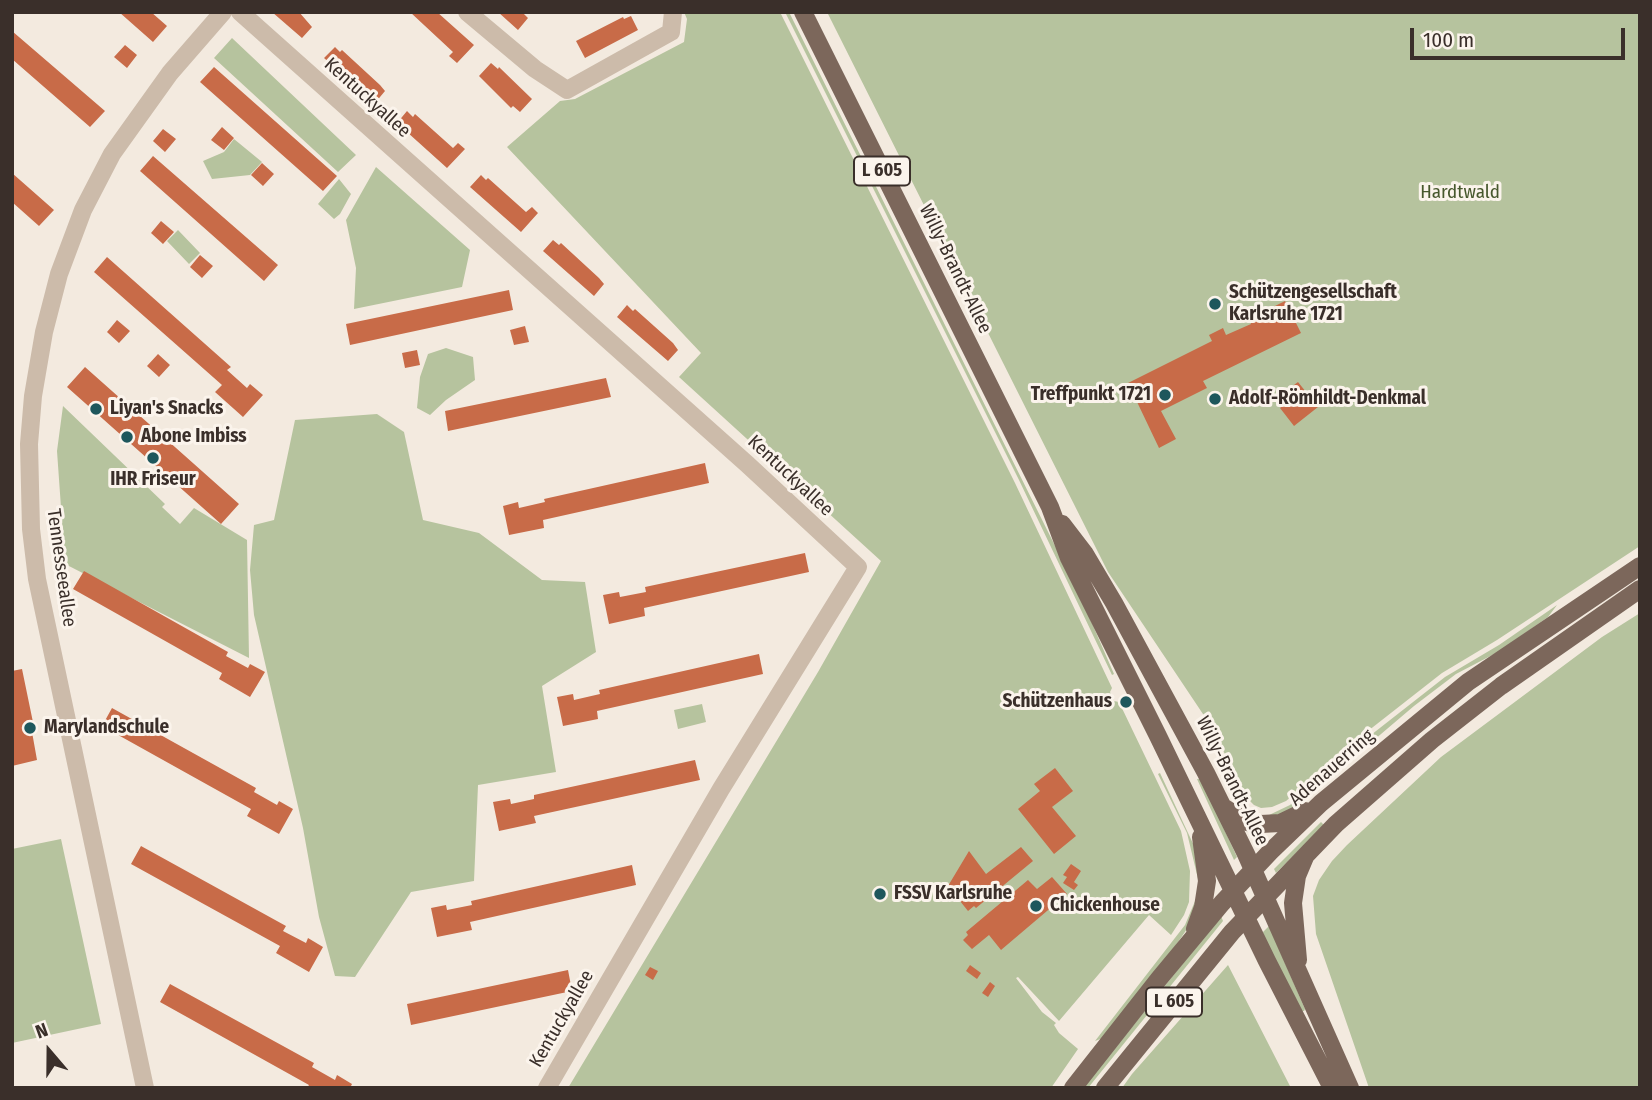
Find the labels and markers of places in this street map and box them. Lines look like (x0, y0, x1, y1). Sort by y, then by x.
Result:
place label: Schützengesellschaft Karlsruhe 1721 (1229, 282, 1397, 326)
marker: Schützengesellschaft Karlsruhe 1721 (1207, 296, 1223, 312)
place label: Treffpunkt 1721 (1031, 384, 1151, 406)
marker: Treffpunkt 1721 (1157, 387, 1173, 403)
place label: Adolf-Römhildt-Denkmal (1229, 388, 1426, 410)
marker: Adolf-Römhildt-Denkmal (1207, 391, 1223, 407)
place label: Liyan's Snacks (110, 398, 223, 420)
marker: Liyan's Snacks (88, 401, 104, 417)
place label: Abone Imbiss (141, 426, 247, 448)
marker: Abone Imbiss (119, 429, 135, 445)
marker: IHR Friseur (145, 450, 161, 466)
place label: IHR Friseur (110, 469, 196, 491)
place label: Schützenhaus (1002, 691, 1112, 713)
marker: Schützenhaus (1118, 694, 1134, 710)
place label: Marylandschule (44, 717, 169, 739)
marker: Marylandschule (22, 720, 38, 736)
place label: FSSV Karlsruhe (894, 883, 1012, 905)
marker: FSSV Karlsruhe (872, 886, 888, 902)
place label: Chickenhouse (1050, 895, 1160, 917)
marker: Chickenhouse (1028, 898, 1044, 914)

